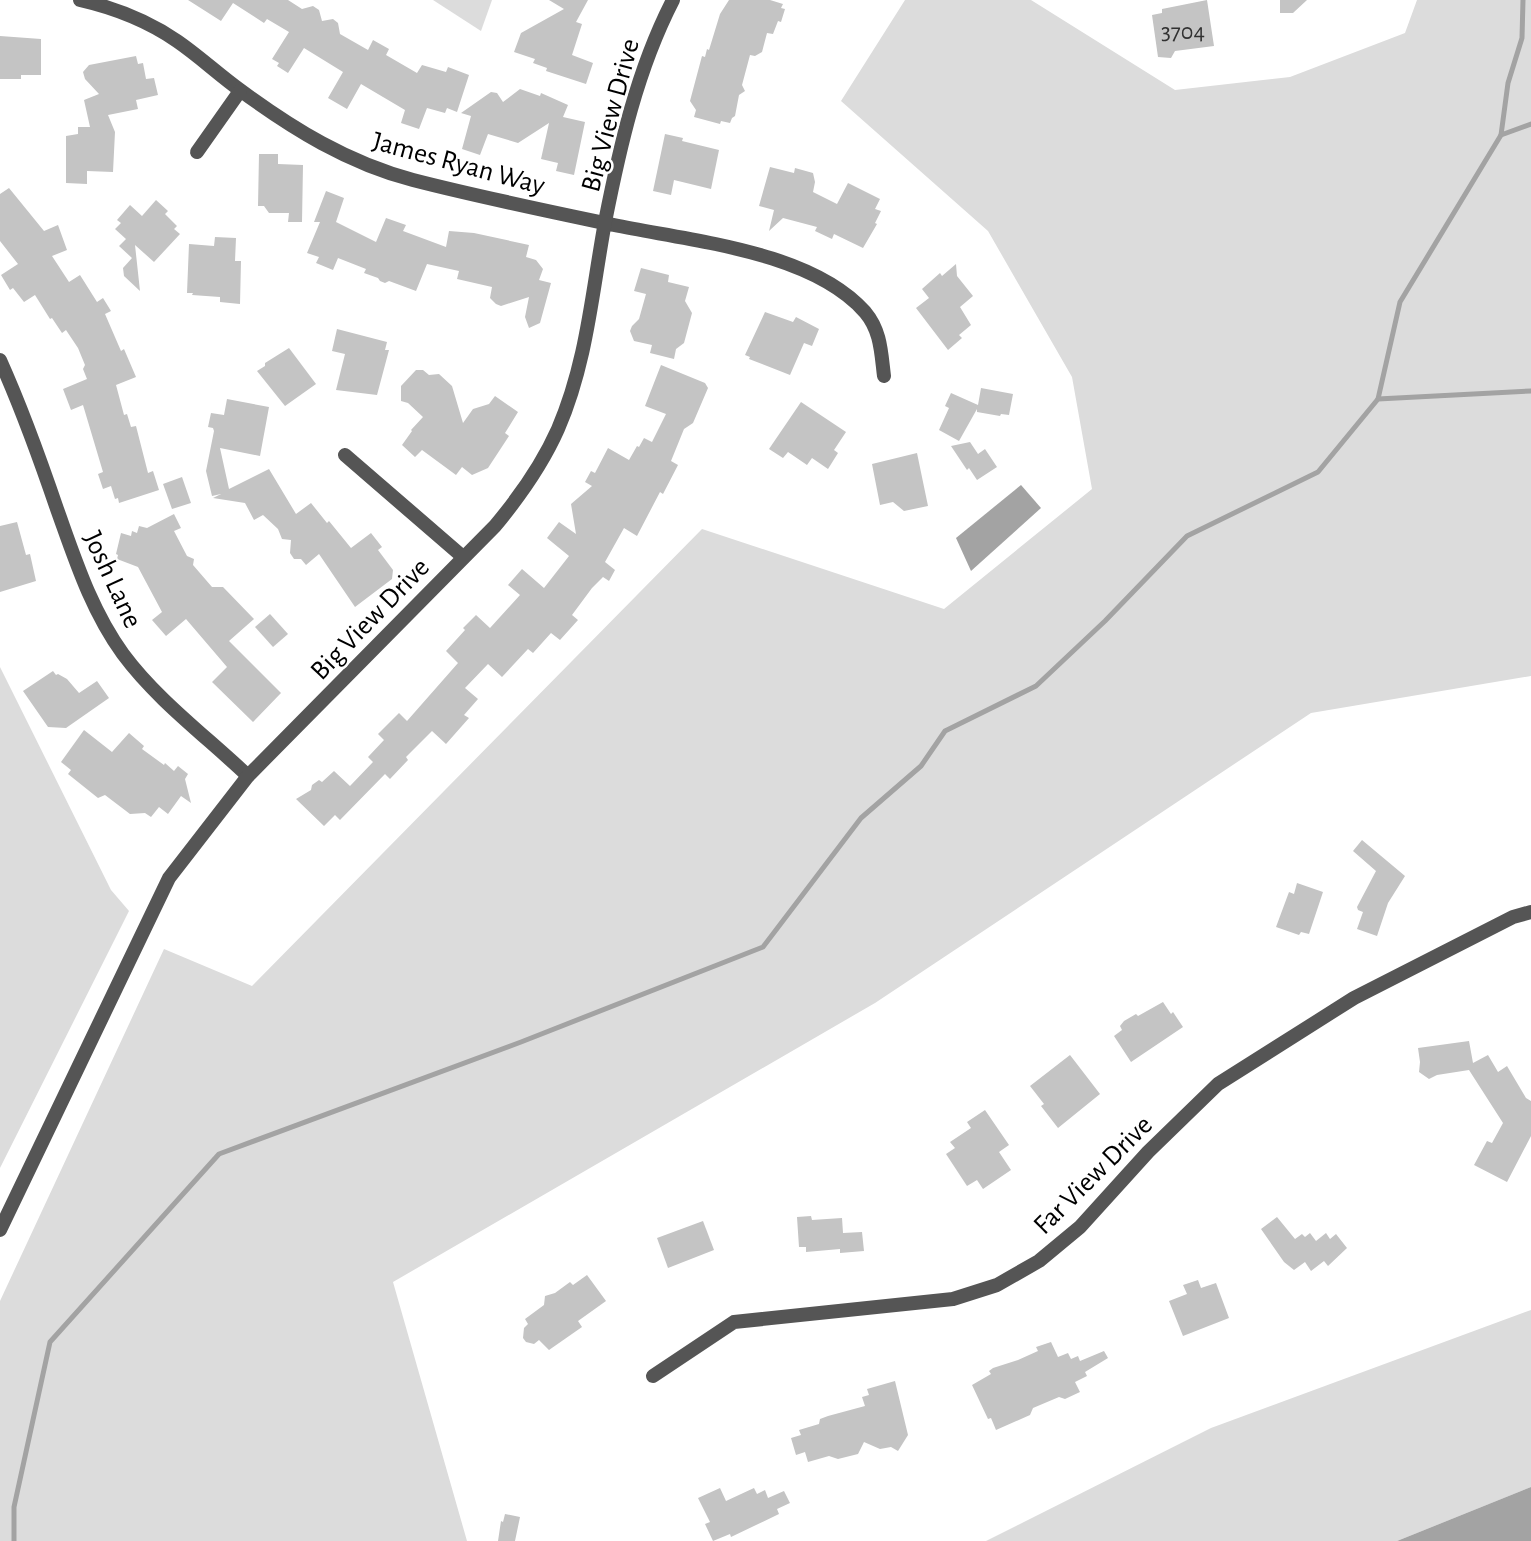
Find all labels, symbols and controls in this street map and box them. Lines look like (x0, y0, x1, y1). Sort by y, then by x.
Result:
house number: 3704 (1161, 20, 1205, 44)
street label: Big View Drive (577, 36, 645, 195)
street label: James Ryan Way (369, 127, 548, 200)
street label: Josh Lane (78, 527, 147, 632)
street label: Big View Drive (306, 553, 435, 686)
street label: Far View Drive (1029, 1111, 1158, 1240)

